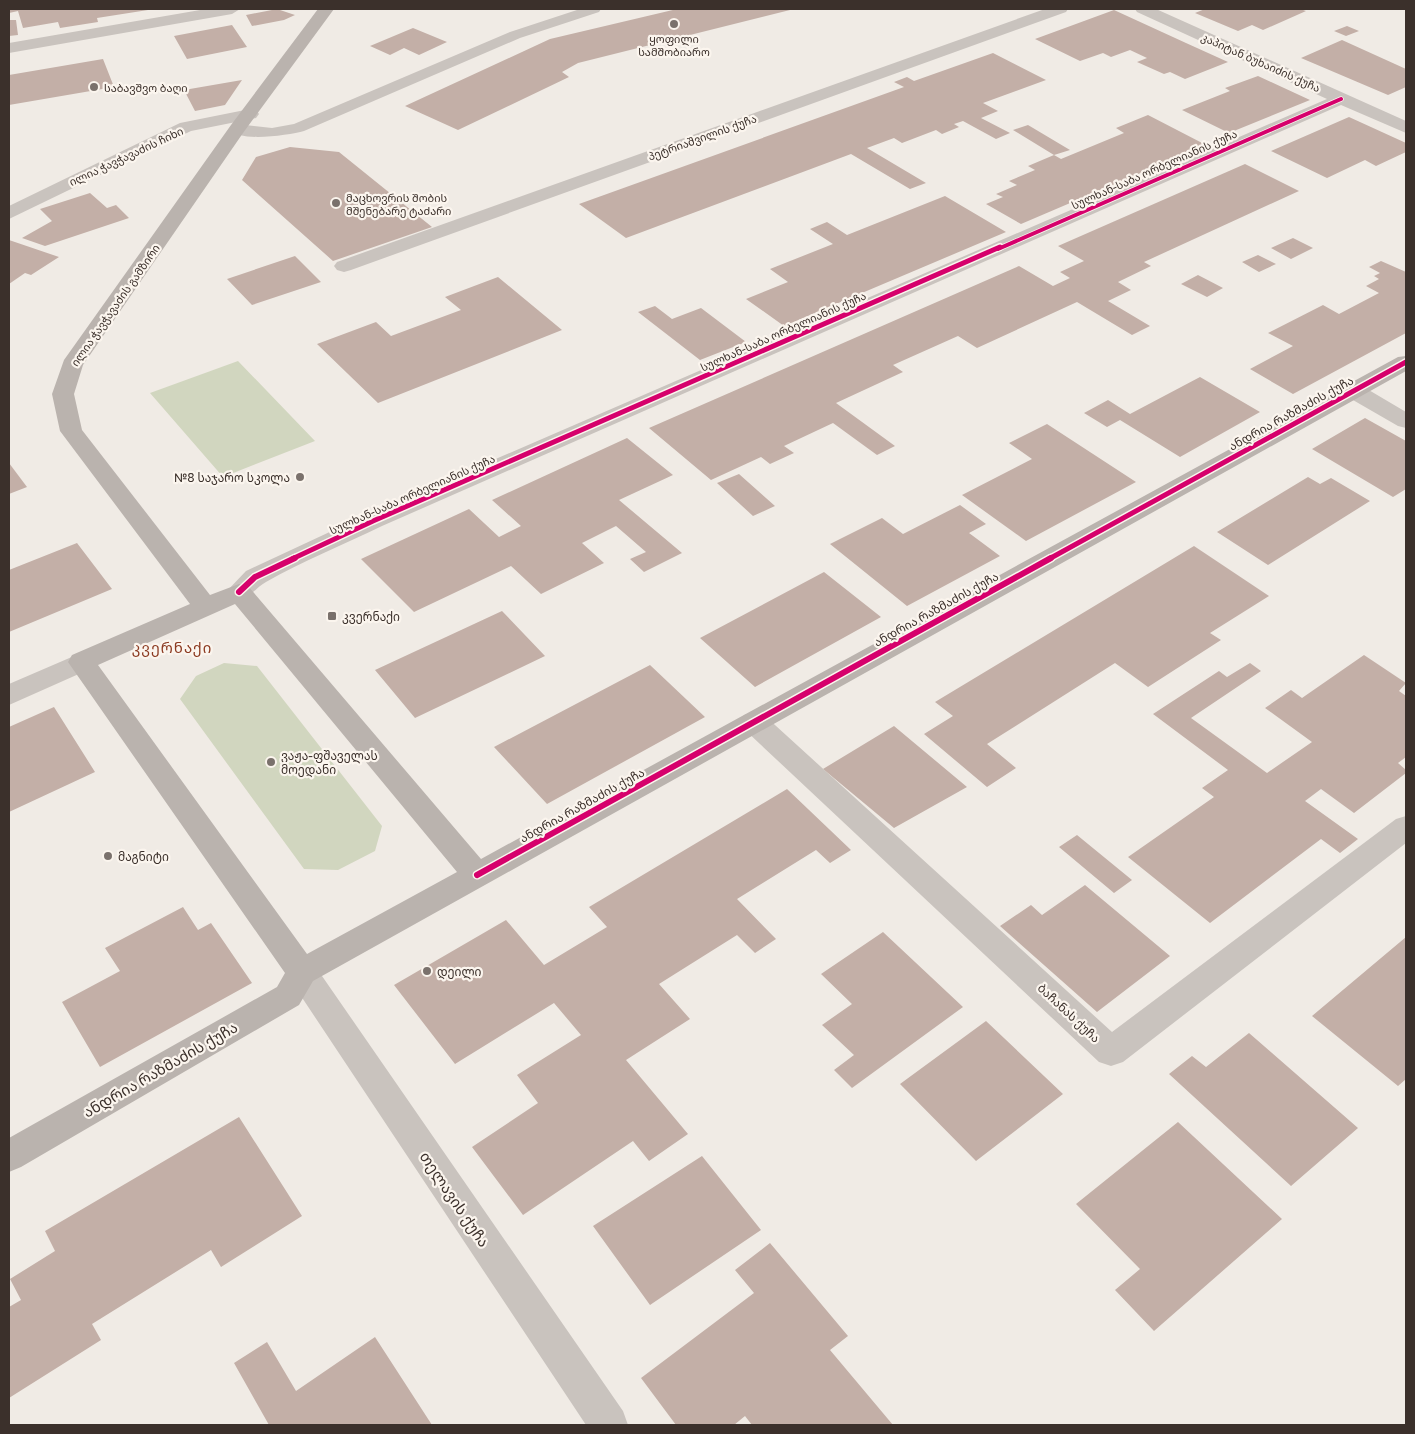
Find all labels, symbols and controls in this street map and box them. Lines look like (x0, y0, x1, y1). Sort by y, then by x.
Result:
marker: ყოფილი სამშობიარო (668, 18, 680, 30)
street label: კაპიტან ბუხაიძის ქუჩა (1199, 30, 1323, 95)
place label: ყოფილი სამშობიარო (638, 32, 710, 58)
marker: საბავშვო ბაღი (88, 81, 100, 93)
place label: საბავშვო ბაღი (104, 81, 188, 95)
street label: პეტრიაშვილის ქუჩა (646, 111, 758, 164)
street label: ილია ჭავჭავაძის ჩიხი (67, 124, 185, 189)
street label: სულხან-საბა ორბელიანის ქუჩა (1069, 126, 1239, 212)
place label: მაცხოვრის შობის მშენებარე ტაძარი (346, 191, 451, 218)
marker: მაცხოვრის შობის მშენებარე ტაძარი (330, 197, 342, 209)
street label: ილია ჭავჭავაძის გამზირი (68, 242, 163, 369)
street label: სულხან-საბა ორბელიანის ქუჩა (698, 288, 868, 374)
street label: ანდრია რაზმაძის ქუჩა (1226, 372, 1356, 454)
street label: სულხან-საბა ორბელიანის ქუჩა (327, 451, 497, 537)
place label: №8 საჯარო სკოლა (174, 470, 290, 486)
marker: №8 საჯარო სკოლა (294, 471, 306, 483)
street label: ანდრია რაზმაძის ქუჩა (871, 568, 1001, 650)
place label: კვერნაქი (342, 609, 400, 624)
marker: კვერნაქი (326, 610, 338, 622)
district label: კვერნაქი (132, 638, 212, 657)
place label: ვაჟა-ფშაველას მოედანი (281, 748, 378, 778)
marker: ვაჟა-ფშაველას მოედანი (265, 756, 277, 768)
street label: ანდრია რაზმაძის ქუჩა (517, 764, 647, 846)
place label: მაგნიტი (118, 849, 169, 864)
marker: მაგნიტი (102, 850, 114, 862)
place label: დეილი (437, 964, 481, 980)
marker: დეილი (421, 965, 433, 977)
street label: ბაჩანას ქუჩა (1035, 980, 1103, 1046)
street label: ანდრია რაზმაძის ქუჩა (80, 1017, 241, 1121)
street label: თელავის ქუჩა (416, 1148, 494, 1251)

